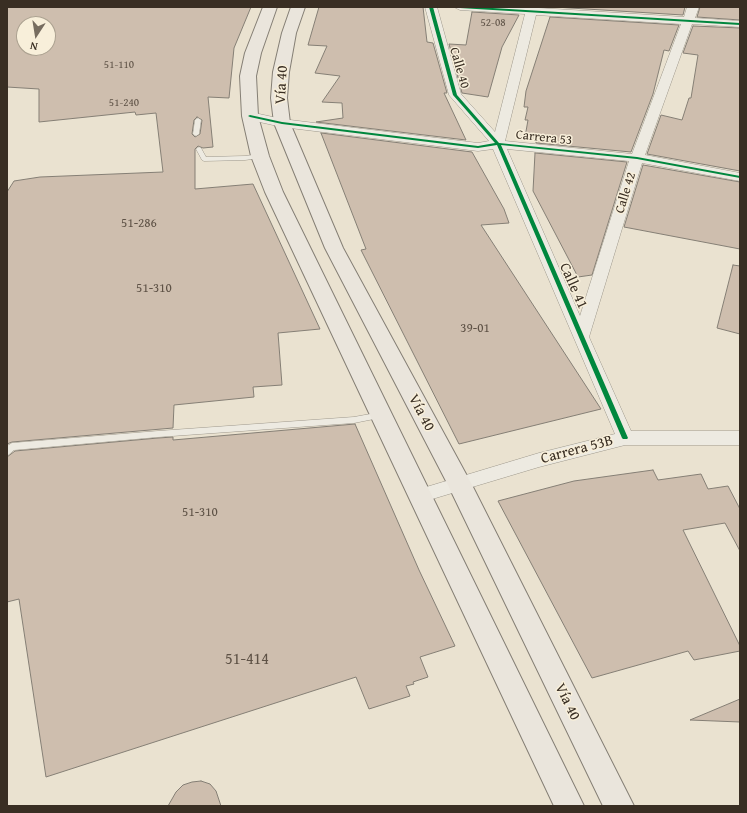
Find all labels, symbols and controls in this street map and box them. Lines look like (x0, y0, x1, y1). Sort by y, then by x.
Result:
north arrow (16, 16, 56, 56)
house number: 52-08 (481, 16, 505, 30)
text: N (28, 38, 39, 55)
street label: Calle 40 (446, 46, 472, 90)
house number: 51-110 (104, 58, 134, 72)
street label: Vía 40 (272, 65, 292, 105)
house number: 51-240 (109, 96, 139, 110)
street label: Carrera 53 (515, 127, 573, 149)
street label: Calle 42 (612, 171, 640, 215)
house number: 51-286 (121, 216, 157, 232)
street label: Calle 41 (555, 260, 591, 312)
house number: 51-310 (136, 281, 172, 297)
house number: 39-01 (460, 321, 490, 337)
street label: Vía 40 (404, 392, 438, 434)
street label: Carrera 53B (539, 432, 615, 468)
house number: 51-310 (182, 505, 218, 521)
house number: 51-414 (225, 650, 269, 670)
street label: Vía 40 (550, 681, 584, 723)

